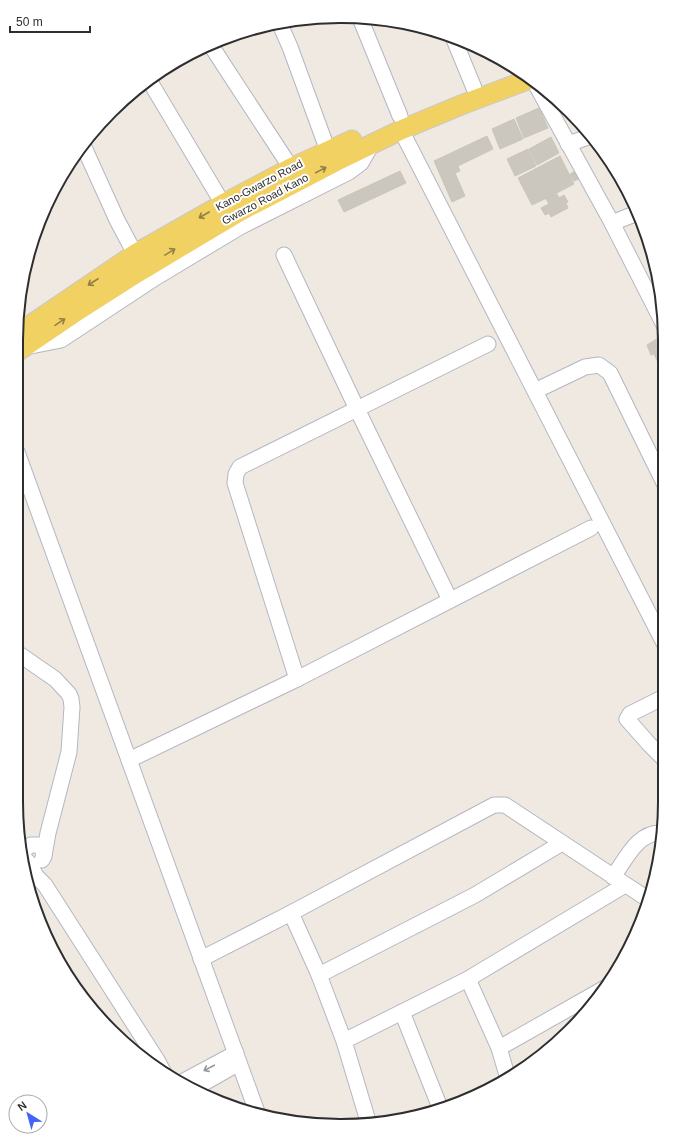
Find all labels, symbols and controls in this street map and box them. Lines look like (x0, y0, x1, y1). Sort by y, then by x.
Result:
scale bar (10, 8, 90, 34)
text: 50 m (16, 15, 43, 29)
street label: Kano-Gwarzo Road (214, 157, 304, 213)
one-way arrow (315, 166, 327, 173)
street label: Gwarzo Road Kano (220, 171, 310, 227)
one-way arrow (198, 211, 210, 219)
one-way arrow (164, 248, 176, 256)
one-way arrow (88, 278, 99, 286)
one-way arrow (55, 318, 66, 326)
one-way arrow (203, 1064, 215, 1072)
north arrow (8, 1094, 48, 1134)
text: N (15, 1099, 29, 1113)

